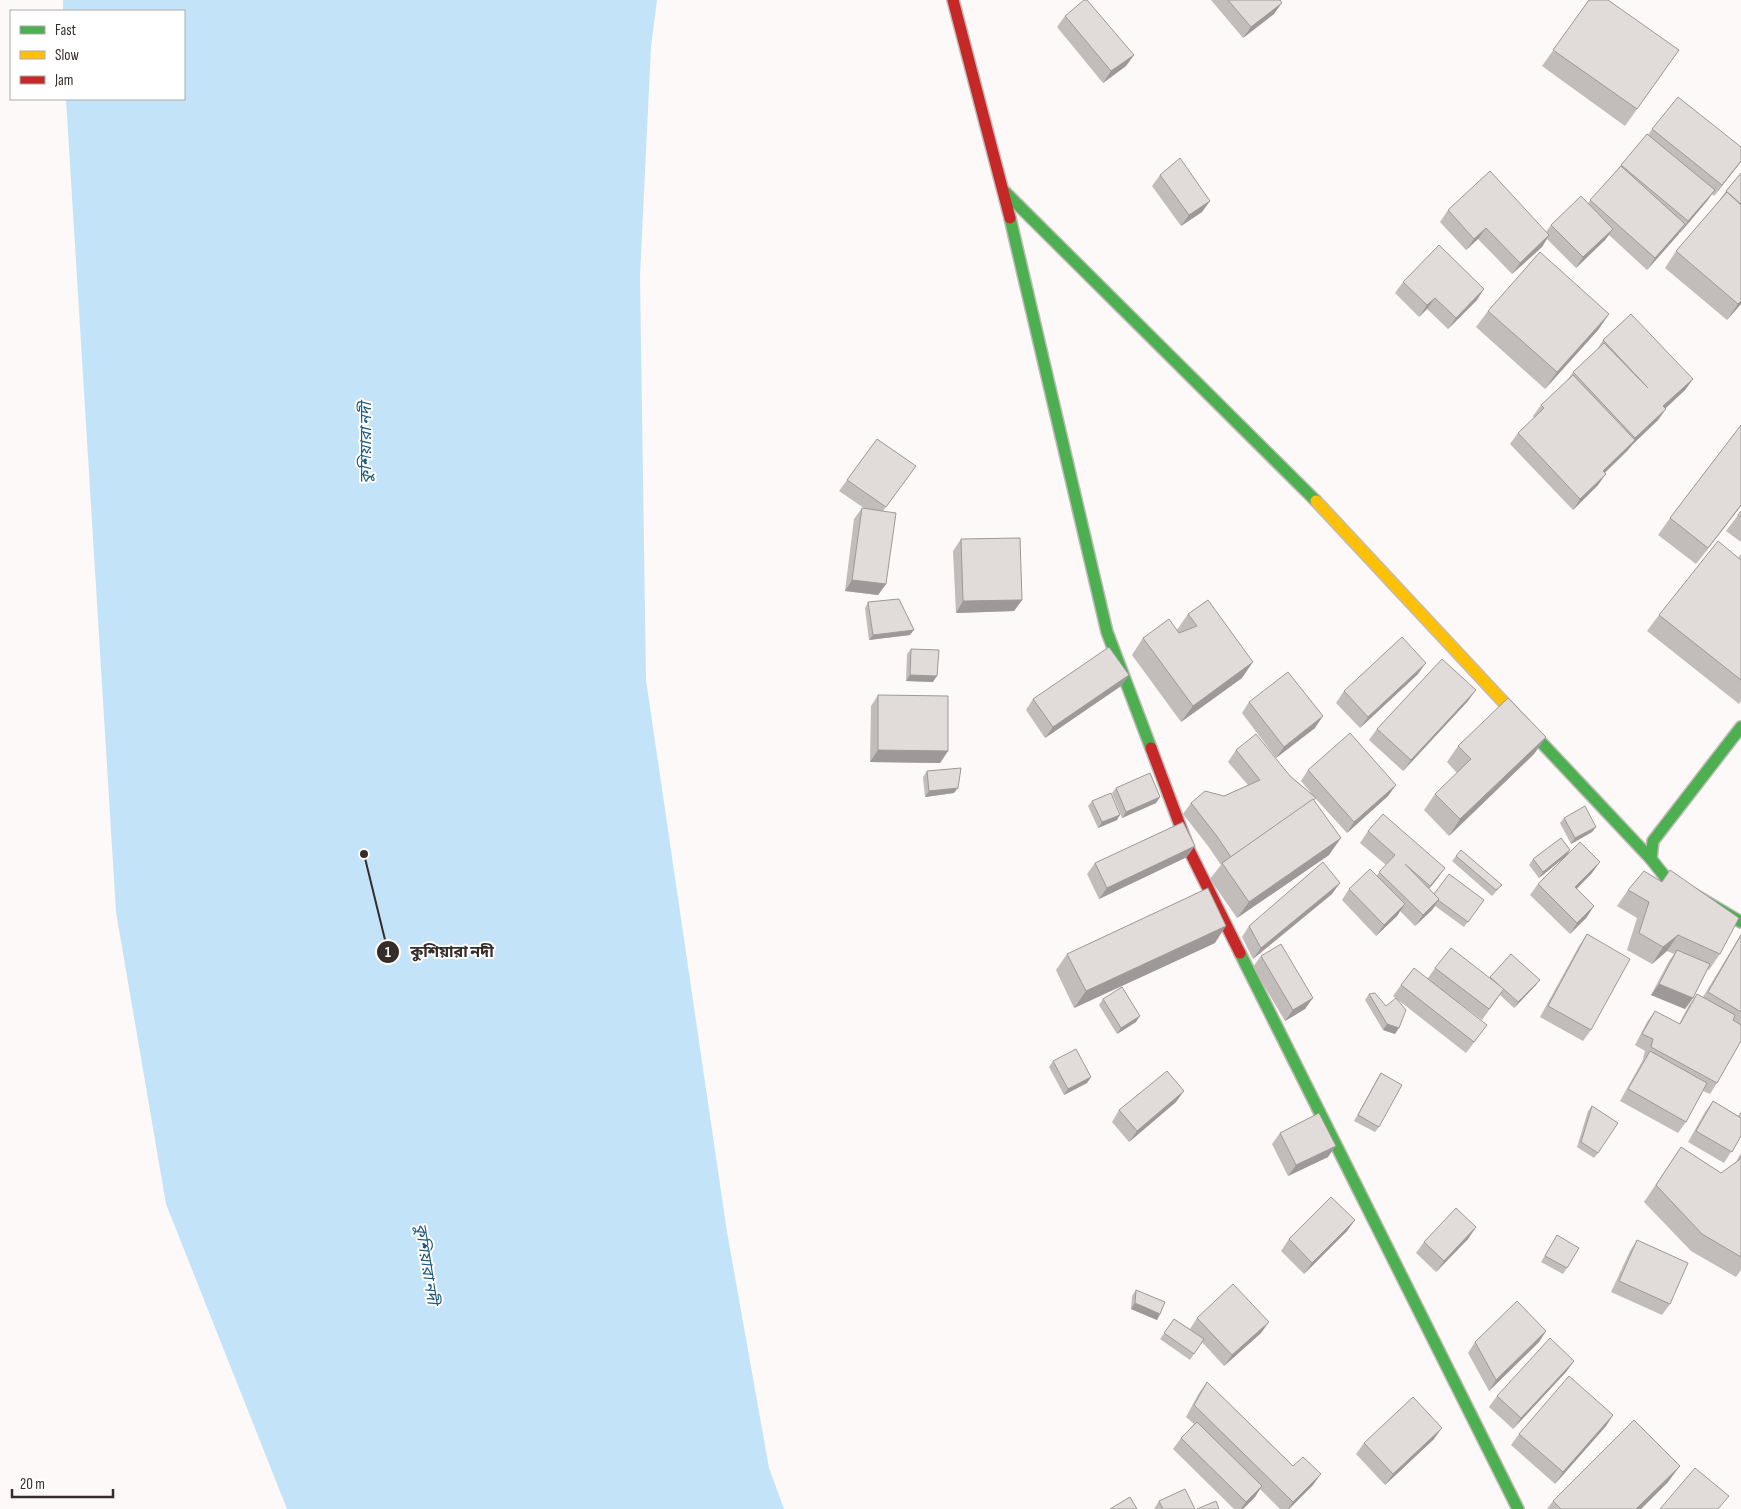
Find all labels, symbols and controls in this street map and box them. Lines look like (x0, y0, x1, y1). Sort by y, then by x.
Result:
legend (10, 10, 185, 100)
text: Fast (55, 21, 77, 40)
text: Slow (55, 46, 79, 65)
text: Jam (54, 71, 73, 90)
water label: কুশিয়ারা নদী (356, 400, 376, 484)
callout: কুশিয়ারা নদী (375, 936, 504, 967)
text: 1 (385, 943, 391, 962)
text: কুশিয়ারা নদী (409, 943, 494, 962)
water label: কুশিয়ারা নদী (410, 1222, 443, 1308)
scale bar (12, 1466, 114, 1498)
text: 20 m (20, 1475, 45, 1494)

